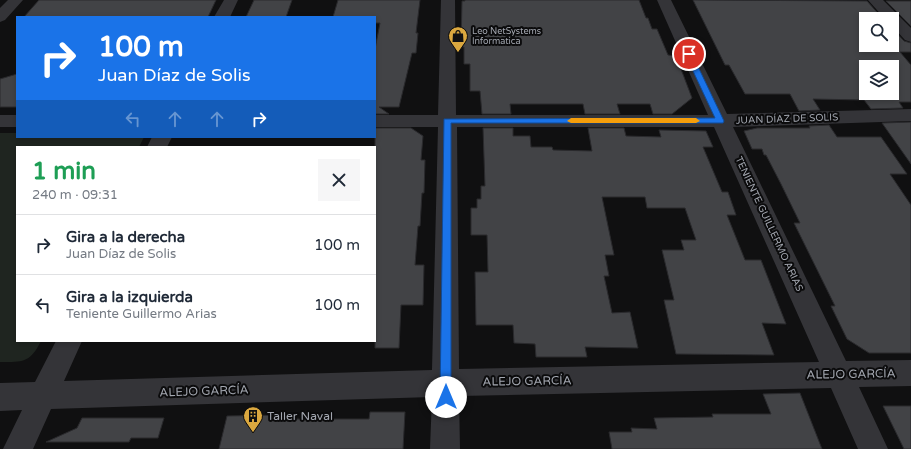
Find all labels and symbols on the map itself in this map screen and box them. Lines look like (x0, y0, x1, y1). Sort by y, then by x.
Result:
shop icon: Leo NetSystems Informatica (447, 25, 469, 53)
place label: Leo NetSystems Informatica (472, 26, 541, 47)
pin (672, 37, 706, 71)
street label: JUAN DÍAZ DE SOLIS (736, 111, 838, 127)
street label: TENIENTE GUILLERMO ARIAS (732, 155, 806, 293)
street label: ALEJO GARCÍA (806, 366, 896, 382)
street label: ALEJO GARCÍA (482, 373, 572, 389)
position arrow (425, 376, 467, 418)
street label: ALEJO GARCÍA (159, 382, 249, 400)
building icon: Taller Naval (242, 405, 264, 433)
place label: Taller Naval (267, 409, 333, 423)

